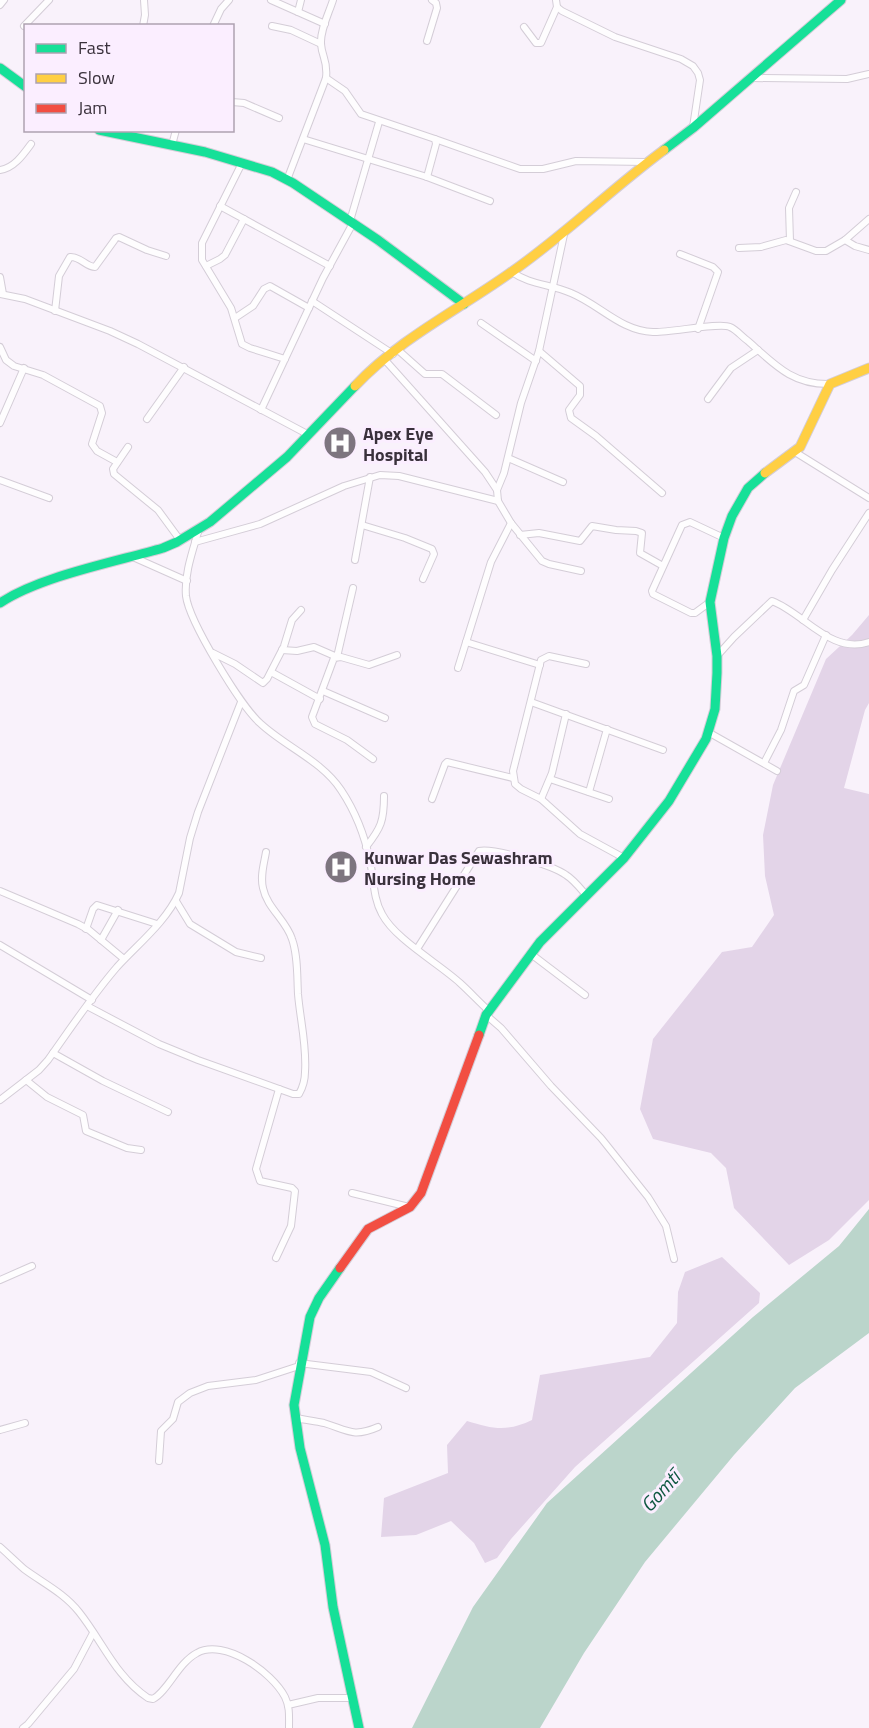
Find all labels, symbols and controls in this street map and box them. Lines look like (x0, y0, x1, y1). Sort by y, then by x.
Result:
legend (24, 24, 234, 132)
text: Fast (78, 34, 111, 61)
text: Slow (78, 64, 115, 91)
text: Jam (78, 94, 107, 121)
place label: Apex Eye Hospital (363, 420, 433, 468)
hospital icon: Apex Eye Hospital (322, 425, 358, 461)
place label: Kunwar Das Sewashram Nursing Home (364, 844, 553, 892)
hospital icon: Kunwar Das Sewashram Nursing Home (323, 849, 359, 885)
water label: Gomtī (633, 1460, 690, 1519)

